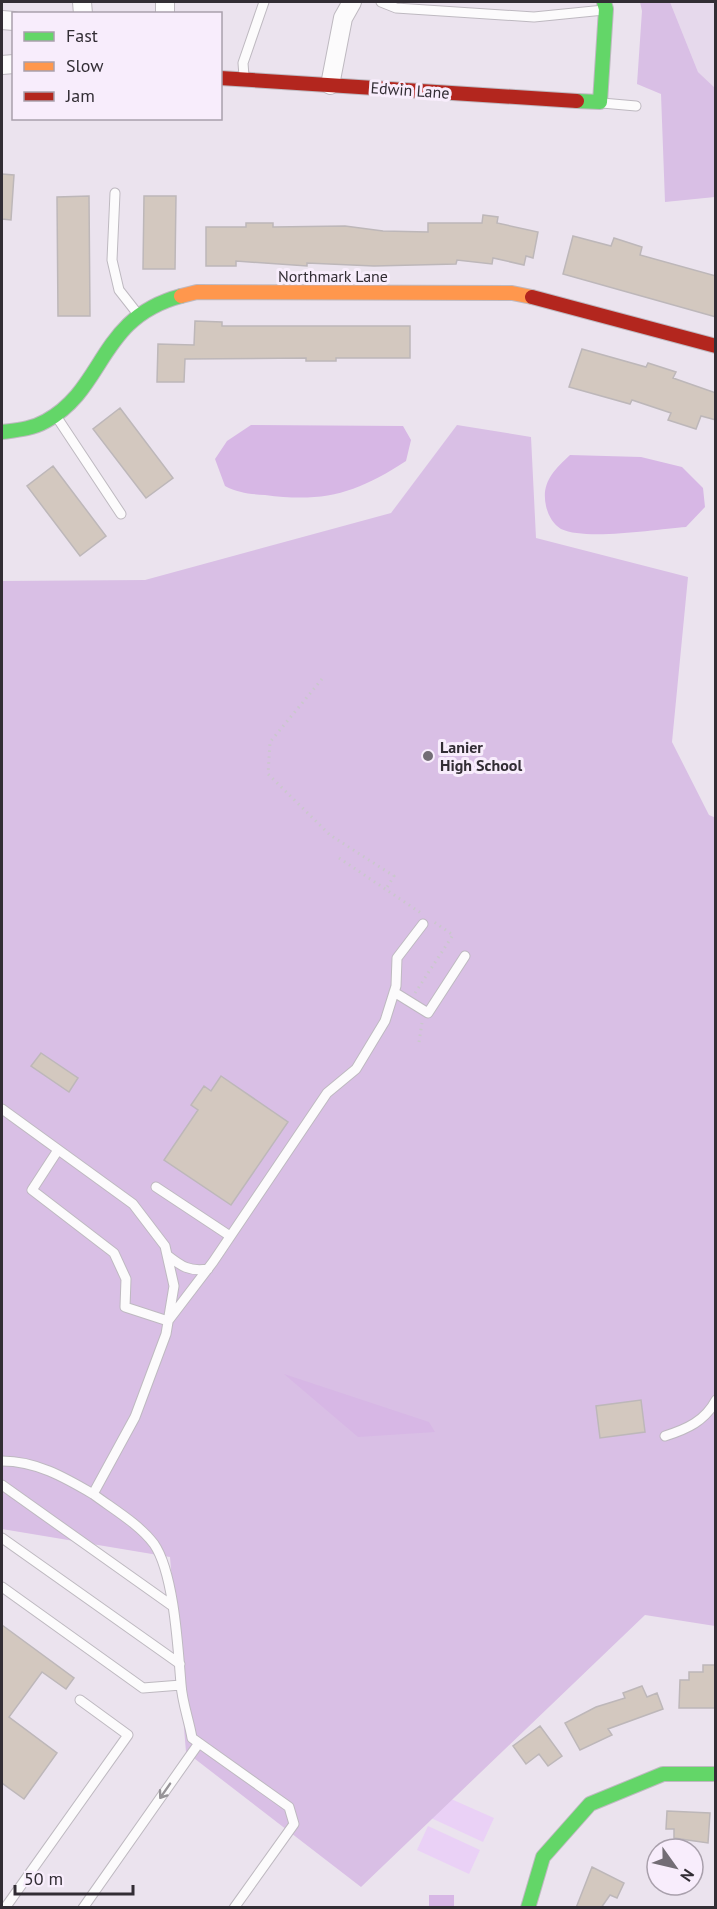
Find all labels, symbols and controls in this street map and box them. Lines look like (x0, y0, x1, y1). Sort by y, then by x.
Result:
legend (12, 12, 222, 120)
text: Fast (66, 24, 98, 47)
text: Slow (66, 54, 104, 77)
street label: Edwin Lane (370, 77, 450, 103)
text: Jam (65, 84, 95, 107)
street label: Northmark Lane (278, 266, 388, 286)
place label: Lanier High School (440, 737, 522, 775)
marker: Lanier High School (421, 749, 435, 763)
one-way arrow (159, 1783, 172, 1799)
north arrow (645, 1837, 705, 1897)
scale bar (15, 1858, 134, 1896)
text: N (676, 1865, 699, 1885)
text: 50 m (24, 1867, 63, 1890)

